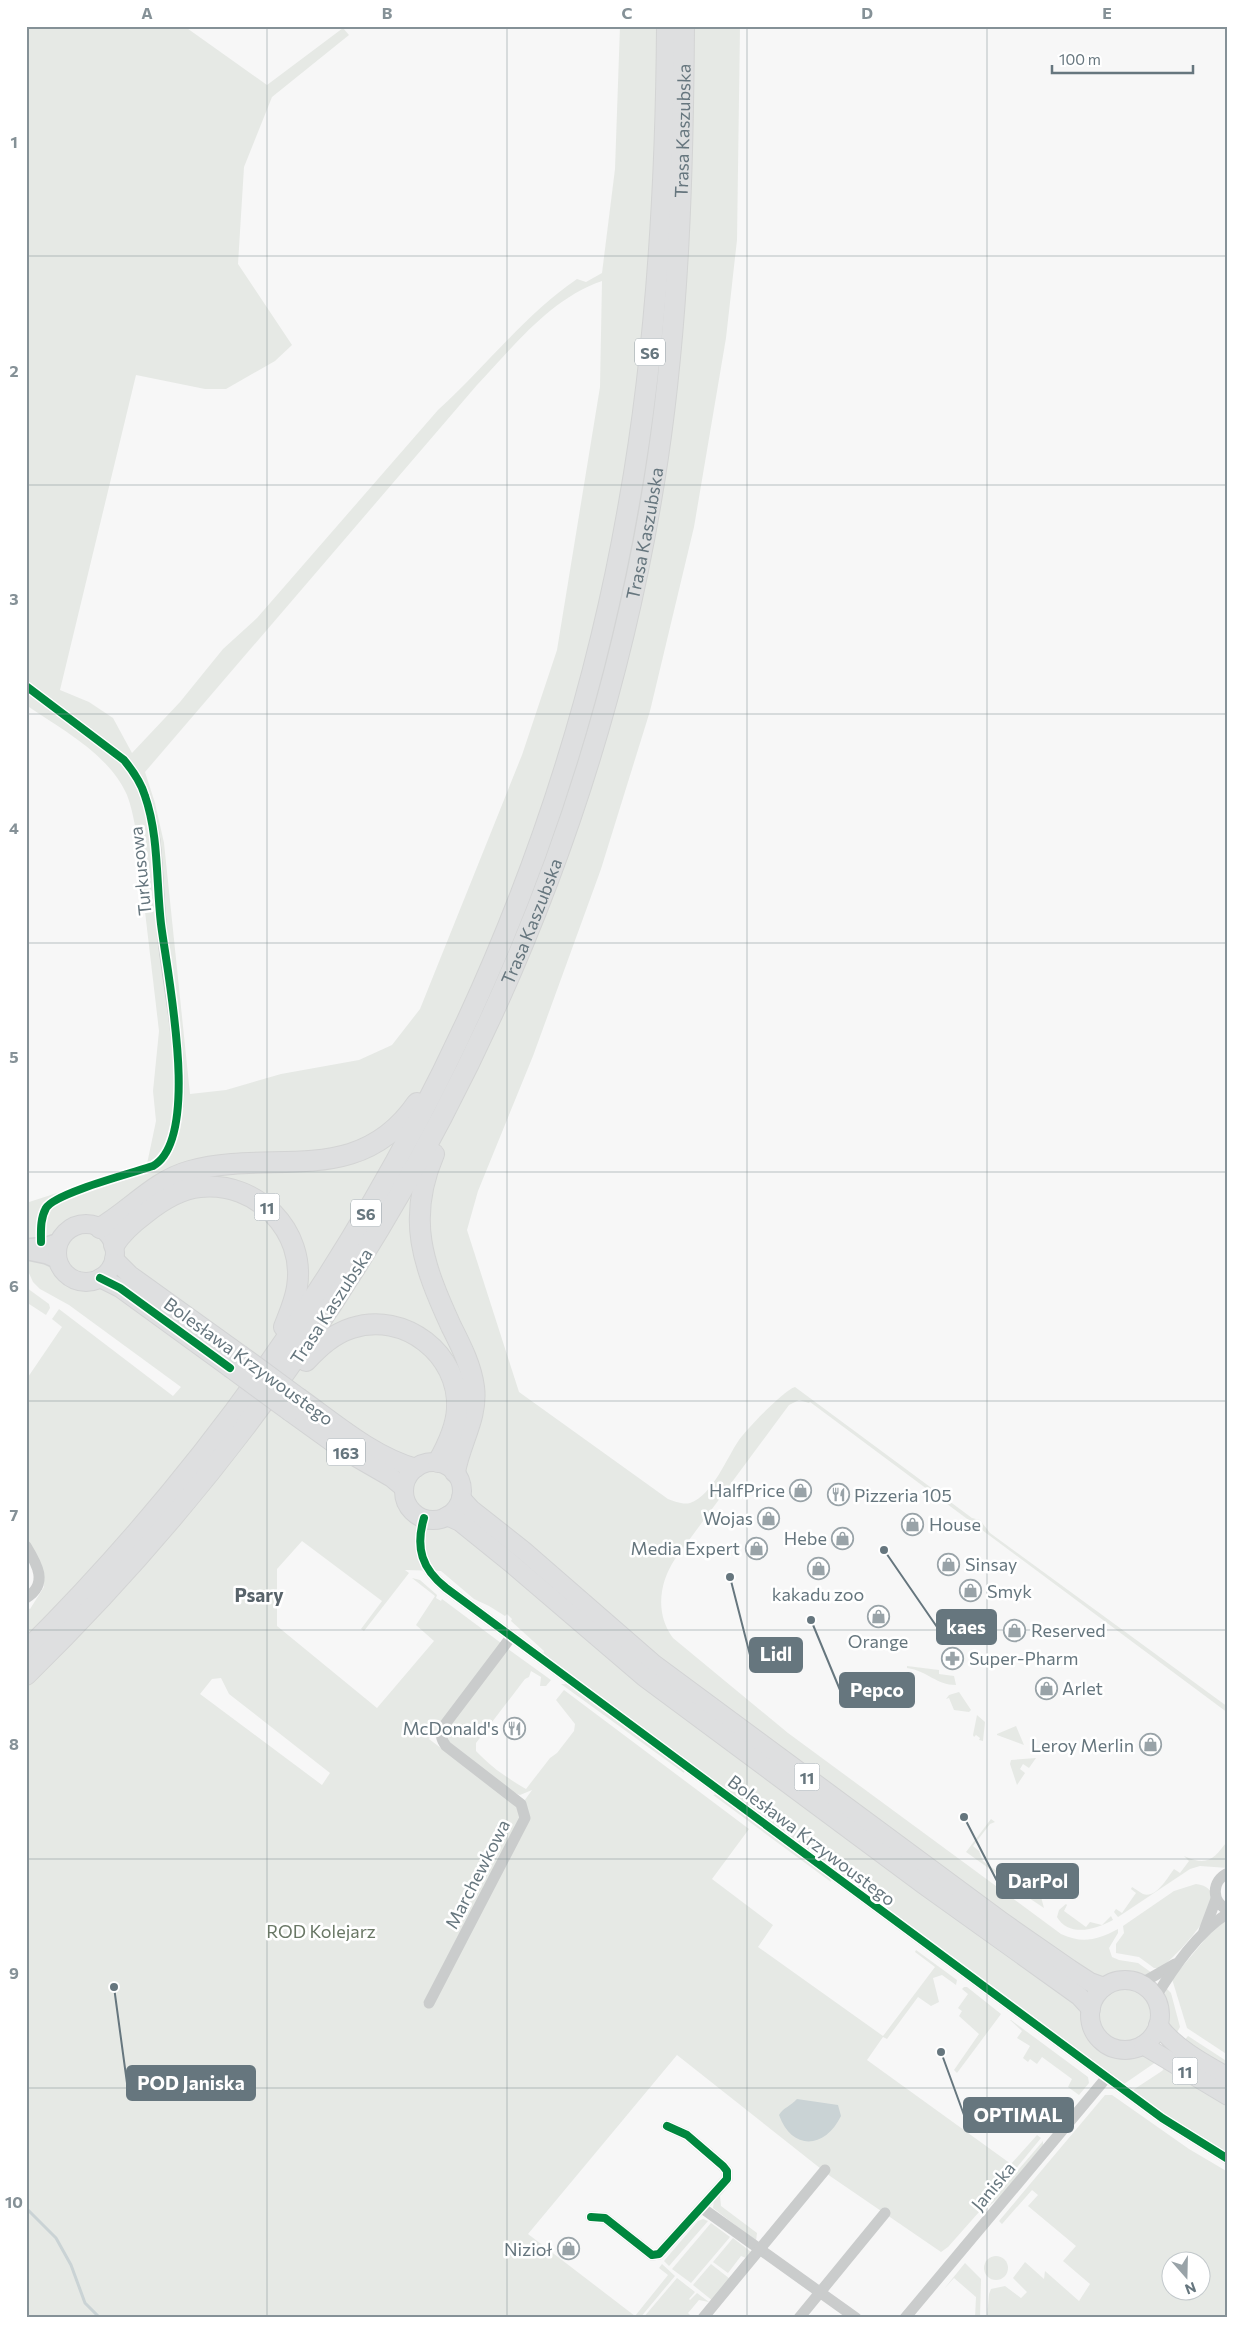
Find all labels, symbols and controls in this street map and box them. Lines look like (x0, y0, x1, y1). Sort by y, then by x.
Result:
text: A (141, 3, 153, 22)
text: B (382, 3, 393, 22)
text: C (622, 3, 633, 22)
text: D (861, 3, 873, 22)
text: E (1102, 3, 1112, 22)
scale bar (1052, 42, 1193, 74)
text: 100 m (1059, 50, 1101, 68)
street label: Trasa Kaszubska (670, 64, 695, 198)
text: 1 (10, 132, 18, 151)
road number: S6 (635, 338, 665, 366)
text: 2 (9, 361, 19, 380)
street label: Trasa Kaszubska (621, 466, 667, 601)
text: 3 (9, 589, 19, 608)
text: 4 (9, 818, 19, 837)
street label: Turkusowa (124, 825, 156, 917)
street label: Trasa Kaszubska (496, 855, 566, 988)
text: 5 (9, 1047, 19, 1066)
road number: 11 (254, 1194, 280, 1220)
road number: S6 (351, 1200, 381, 1226)
street label: Trasa Kaszubska (285, 1244, 377, 1368)
text: 6 (9, 1276, 19, 1295)
street label: Bolesława Krzywoustego (160, 1292, 338, 1430)
road number: 163 (327, 1438, 365, 1465)
shop icon: HalfPrice (789, 1478, 813, 1502)
place label: HalfPrice (709, 1479, 785, 1501)
restaurant icon: Pizzeria 105 (826, 1483, 850, 1507)
place label: Pizzeria 105 (854, 1484, 952, 1506)
text: 7 (10, 1505, 19, 1524)
shop icon: Wojas (757, 1506, 781, 1530)
place label: Wojas (703, 1507, 753, 1529)
shop icon: House (901, 1512, 925, 1536)
place label: House (929, 1513, 981, 1535)
shop icon: Hebe (831, 1526, 855, 1550)
place label: Hebe (784, 1527, 827, 1549)
shop icon: Media Expert (744, 1536, 768, 1560)
place label: Media Expert (630, 1537, 740, 1559)
shop icon: Sinsay (937, 1552, 961, 1576)
place label: Sinsay (965, 1553, 1017, 1575)
shop icon: kakadu zoo (806, 1557, 830, 1581)
shop icon: Smyk (959, 1579, 983, 1603)
place label: Smyk (987, 1580, 1032, 1602)
district label: Psary (234, 1583, 284, 1606)
place label: kakadu zoo (772, 1583, 864, 1605)
shop icon: Orange (866, 1604, 890, 1628)
callout: kaes (937, 1610, 996, 1644)
text: kaes (946, 1615, 986, 1638)
shop icon: Reserved (1003, 1618, 1027, 1642)
place label: Reserved (1031, 1619, 1106, 1641)
place label: Orange (848, 1630, 908, 1652)
callout: Lidl (750, 1638, 802, 1672)
text: Lidl (760, 1642, 792, 1665)
pharmacy icon: Super-Pharm (941, 1646, 965, 1670)
place label: Super-Pharm (969, 1647, 1078, 1669)
callout: Pepco (840, 1673, 914, 1707)
shop icon: Arlet (1034, 1676, 1058, 1700)
place label: Arlet (1062, 1677, 1103, 1699)
text: Pepco (850, 1678, 904, 1701)
restaurant icon: McDonald's (503, 1716, 527, 1740)
place label: McDonald's (402, 1717, 499, 1739)
shop icon: Leroy Merlin (1138, 1733, 1162, 1757)
text: 8 (9, 1734, 19, 1753)
place label: Leroy Merlin (1031, 1734, 1134, 1756)
road number: 11 (794, 1764, 820, 1790)
street label: Bolesława Krzywoustego (724, 1770, 900, 1910)
street label: Marchewkowa (440, 1816, 514, 1932)
callout: DarPol (997, 1864, 1078, 1898)
text: DarPol (1008, 1869, 1068, 1892)
park label: ROD Kolejarz (266, 1920, 376, 1942)
text: 9 (9, 1963, 19, 1982)
road number: 11 (1172, 2058, 1198, 2084)
callout: POD Janiska (127, 2066, 255, 2100)
text: POD Janiska (137, 2071, 245, 2094)
callout: OPTIMAL (964, 2098, 1073, 2132)
text: OPTIMAL (973, 2103, 1063, 2126)
street label: Janiska (966, 2157, 1020, 2215)
text: 10 (5, 2192, 23, 2211)
shop icon: Nizioł (556, 2237, 580, 2261)
place label: Nizioł (504, 2238, 553, 2260)
north arrow (1162, 2252, 1212, 2302)
text: N (1183, 2279, 1198, 2298)

